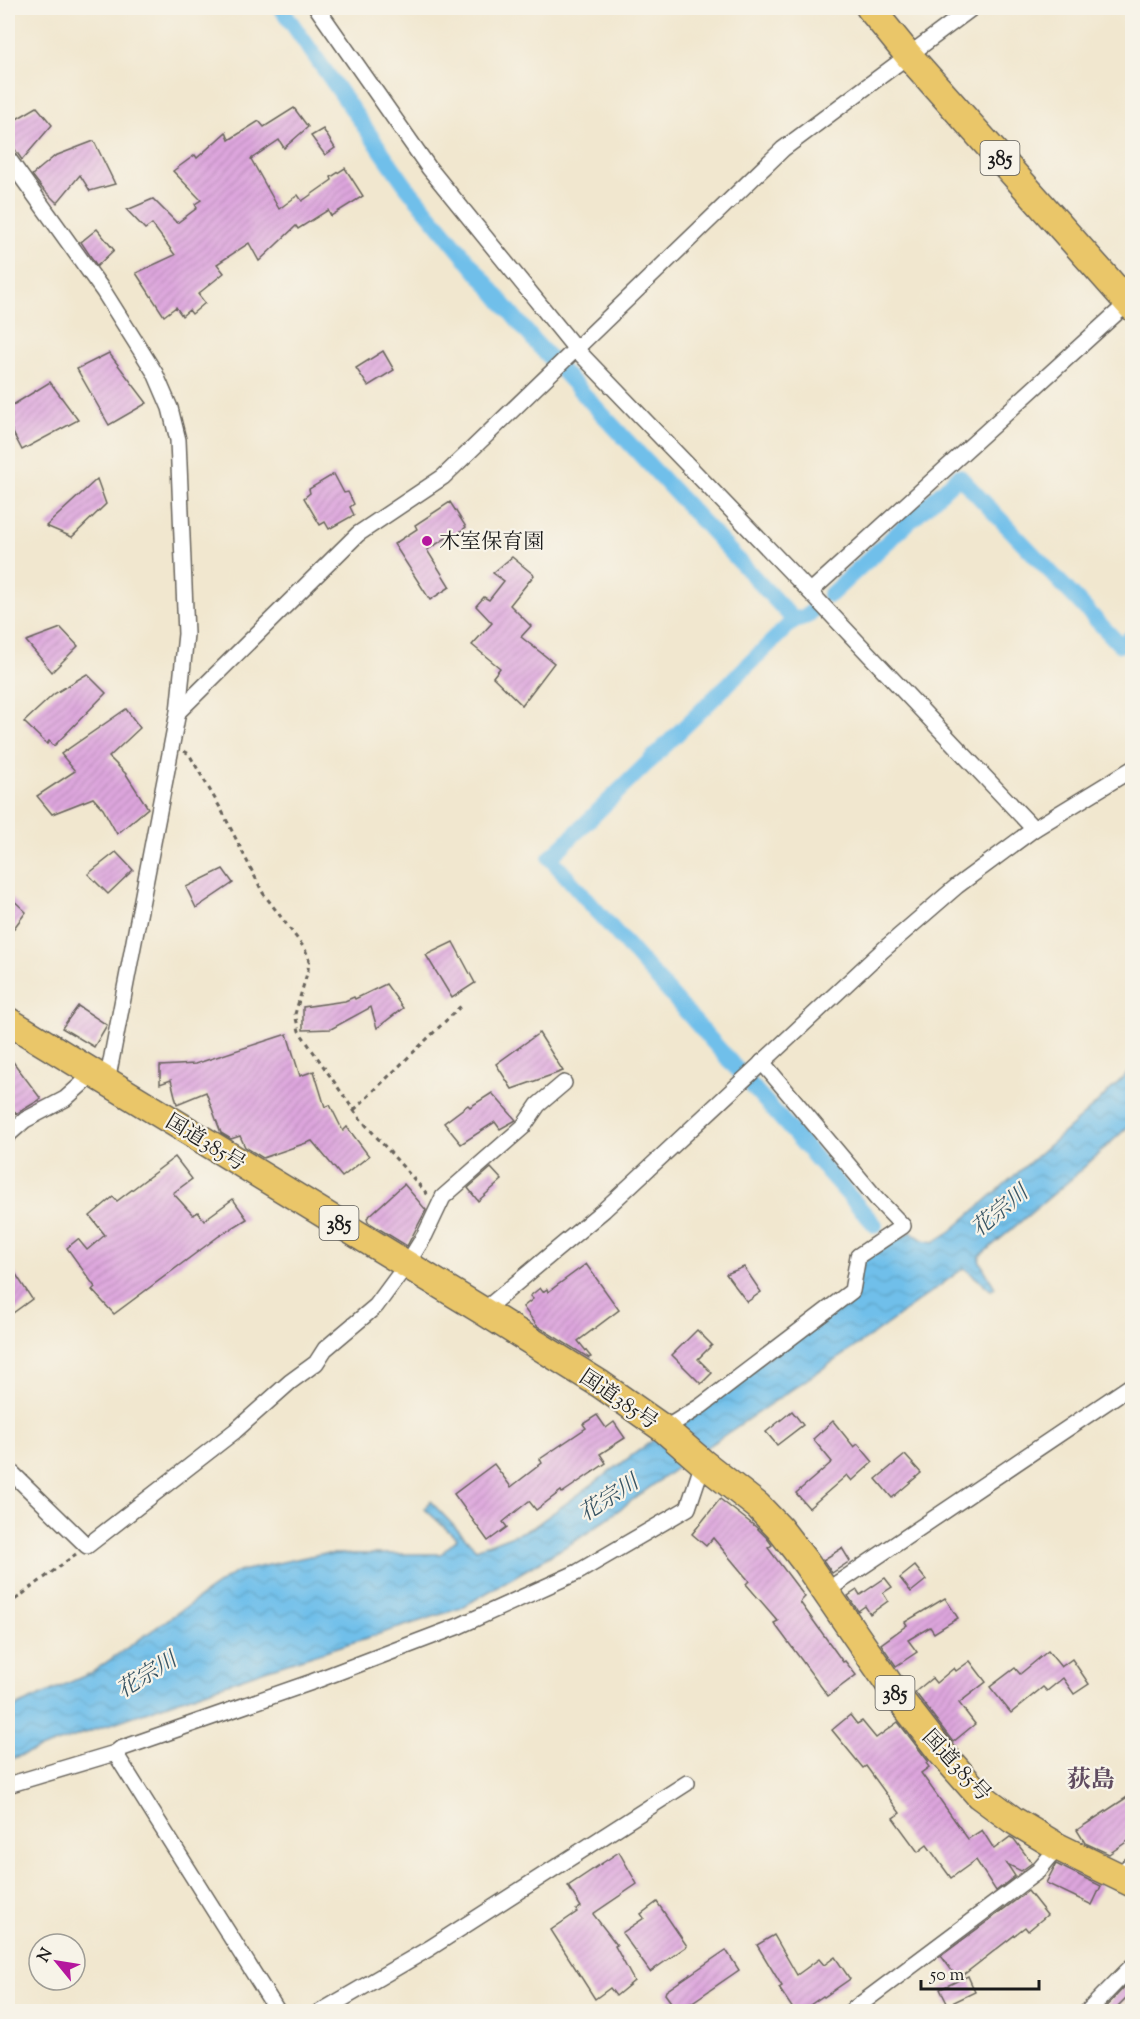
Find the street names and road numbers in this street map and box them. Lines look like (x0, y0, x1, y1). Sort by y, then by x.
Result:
road number: 385 (980, 141, 1020, 175)
street label: 国道385号 (159, 1108, 251, 1180)
road number: 385 (320, 1206, 358, 1240)
street label: 国道385号 (573, 1363, 663, 1438)
road number: 385 (876, 1676, 914, 1710)
street label: 国道385号 (914, 1724, 997, 1809)

